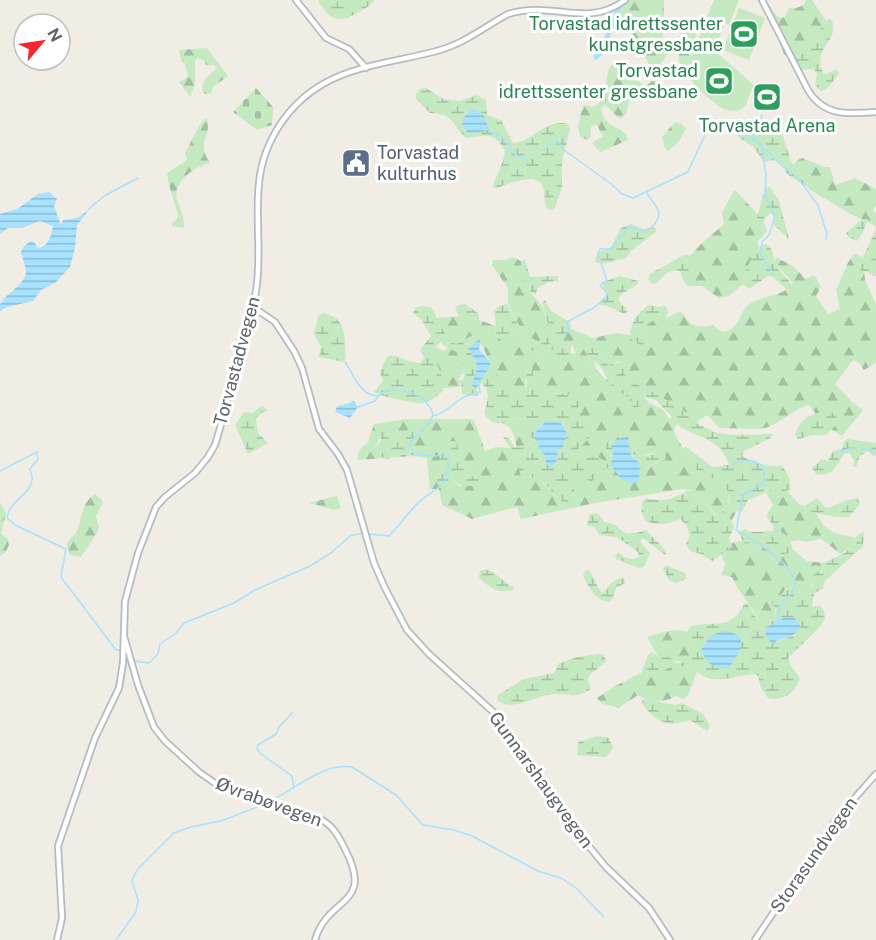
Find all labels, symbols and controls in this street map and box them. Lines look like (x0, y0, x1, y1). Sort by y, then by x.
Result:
north arrow (12, 12, 72, 72)
place label: Torvastad idrettssenter kunstgressbane (529, 13, 723, 55)
sports icon: Torvastad idrettssenter kunstgressbane (728, 18, 760, 50)
text: N (43, 25, 66, 45)
place label: Torvastad idrettssenter gressbane (499, 60, 698, 102)
sports icon: Torvastad idrettssenter gressbane (703, 65, 735, 97)
sports icon: Torvastad Arena (751, 81, 783, 113)
place label: Torvastad Arena (699, 115, 835, 136)
place label: Torvastad kulturhus (377, 142, 459, 184)
public building icon: Torvastad kulturhus (340, 147, 372, 179)
street label: Torvastadvegen (209, 294, 264, 428)
street label: Gunnarshaugvegen (485, 708, 598, 852)
street label: Øvrabøvegen (213, 773, 325, 830)
street label: Storasundvegen (766, 793, 861, 917)

